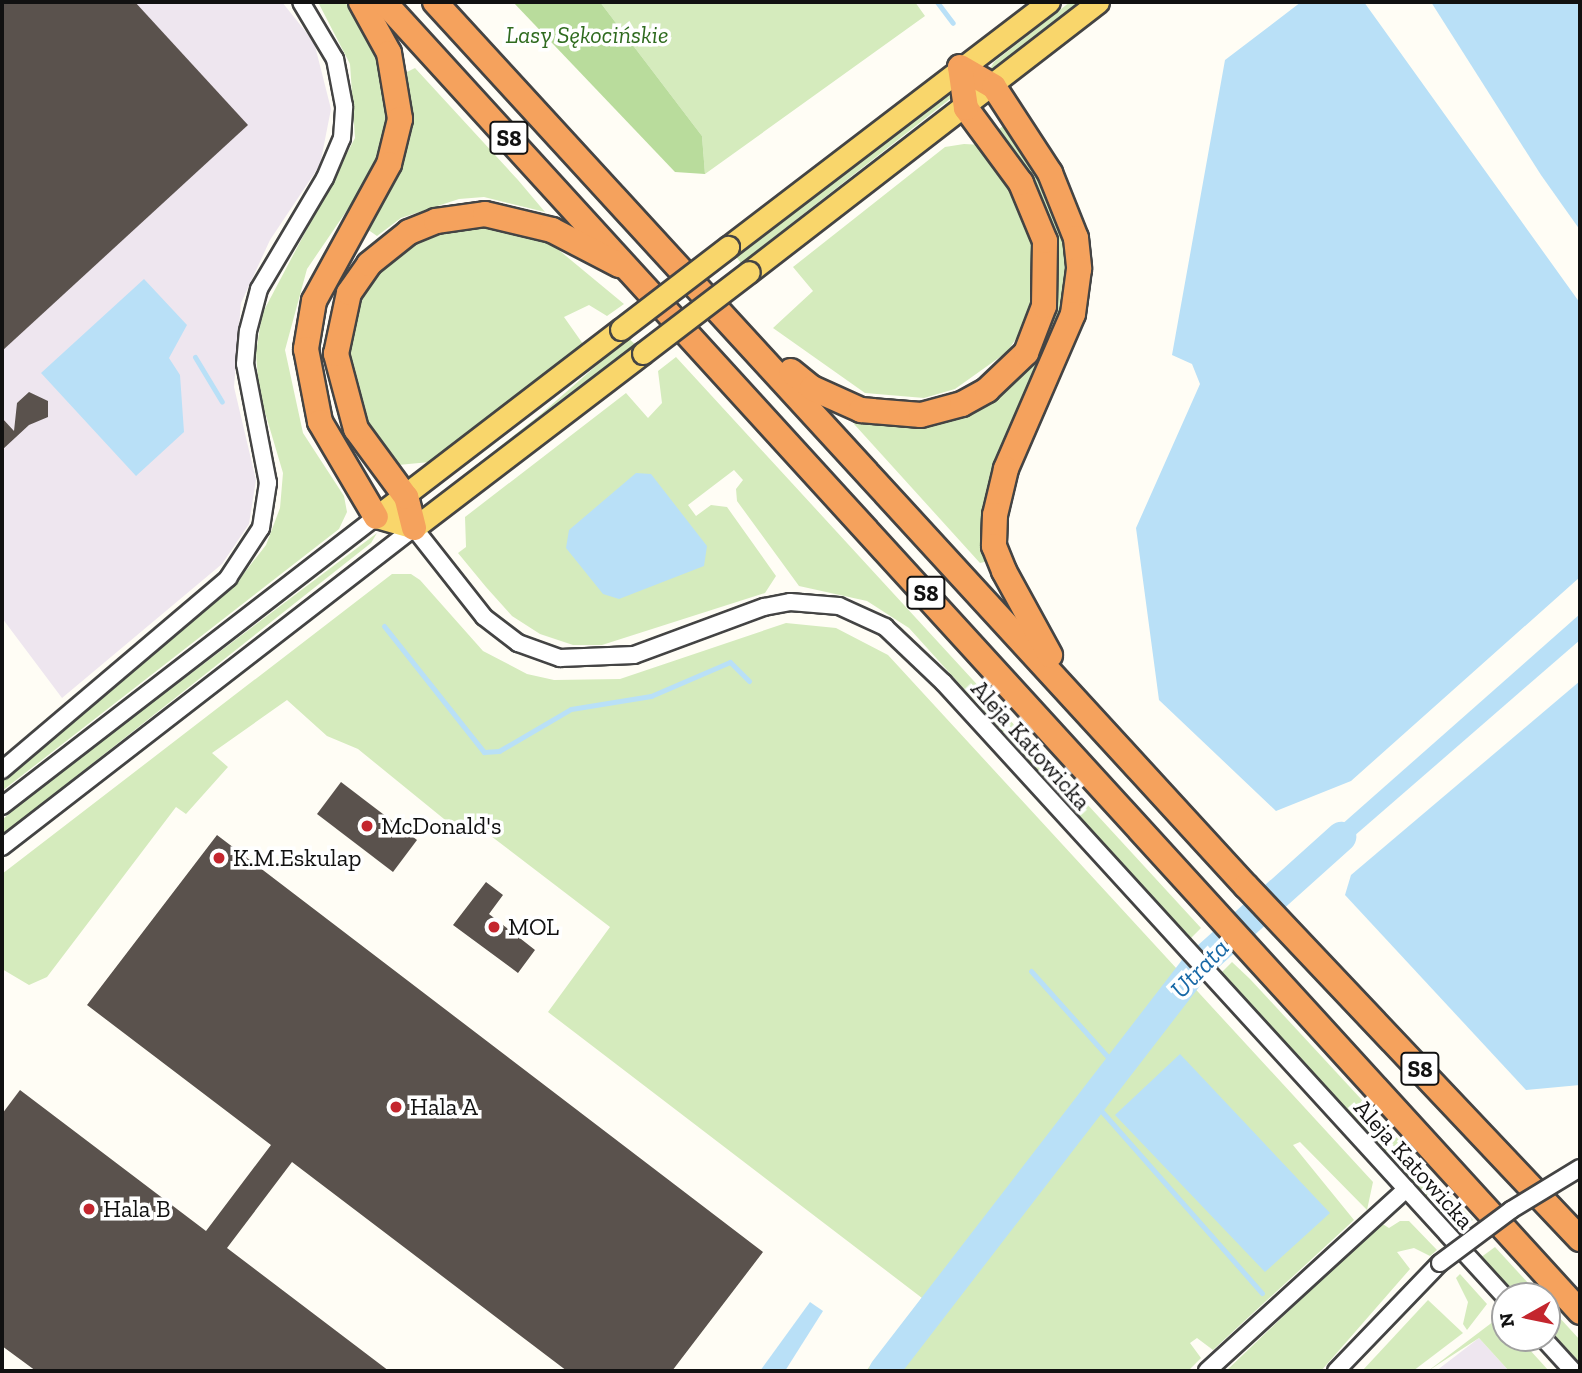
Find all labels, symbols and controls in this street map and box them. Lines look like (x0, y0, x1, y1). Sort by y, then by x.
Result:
park label: Lasy Sękocińskie (506, 21, 668, 49)
road number: S8 (488, 119, 530, 158)
road number: S8 (905, 573, 947, 612)
street label: Aleja Katowicka (965, 674, 1097, 816)
place label: McDonald's (381, 812, 501, 840)
marker: McDonald's (359, 818, 375, 834)
place label: K.M.Eskulap (233, 844, 361, 872)
marker: K.M.Eskulap (211, 850, 227, 866)
place label: MOL (508, 913, 559, 941)
marker: MOL (486, 919, 502, 935)
water label: Utrata (1164, 933, 1236, 1005)
road number: S8 (1399, 1050, 1441, 1088)
place label: Hala A (410, 1093, 478, 1121)
street label: Aleja Katowicka (1348, 1093, 1480, 1235)
marker: Hala A (388, 1099, 404, 1115)
place label: Hala B (103, 1195, 170, 1223)
marker: Hala B (81, 1201, 97, 1217)
north arrow (1491, 1282, 1561, 1352)
text: N (1494, 1311, 1519, 1329)

